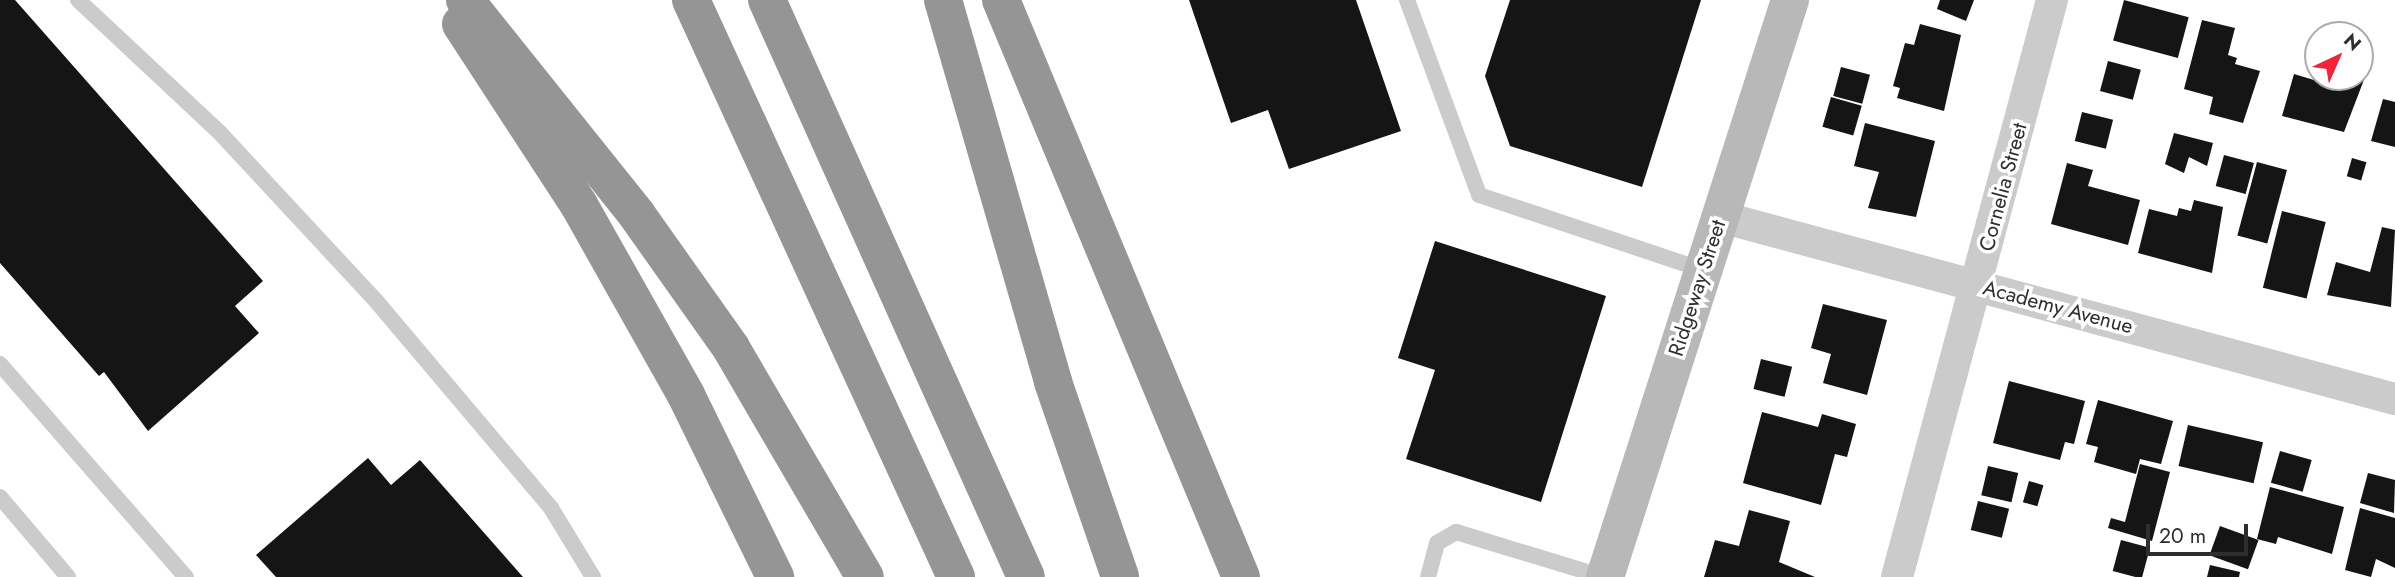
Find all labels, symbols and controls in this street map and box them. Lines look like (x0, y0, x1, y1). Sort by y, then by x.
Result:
north arrow (2304, 21, 2374, 91)
text: N (2338, 27, 2367, 57)
street label: Cornelia Street (1974, 120, 2032, 254)
street label: Ridgeway Street (1663, 217, 1731, 359)
street label: Academy Avenue (1980, 275, 2136, 339)
scale bar (2150, 510, 2252, 554)
text: 20 m (2159, 521, 2206, 551)

